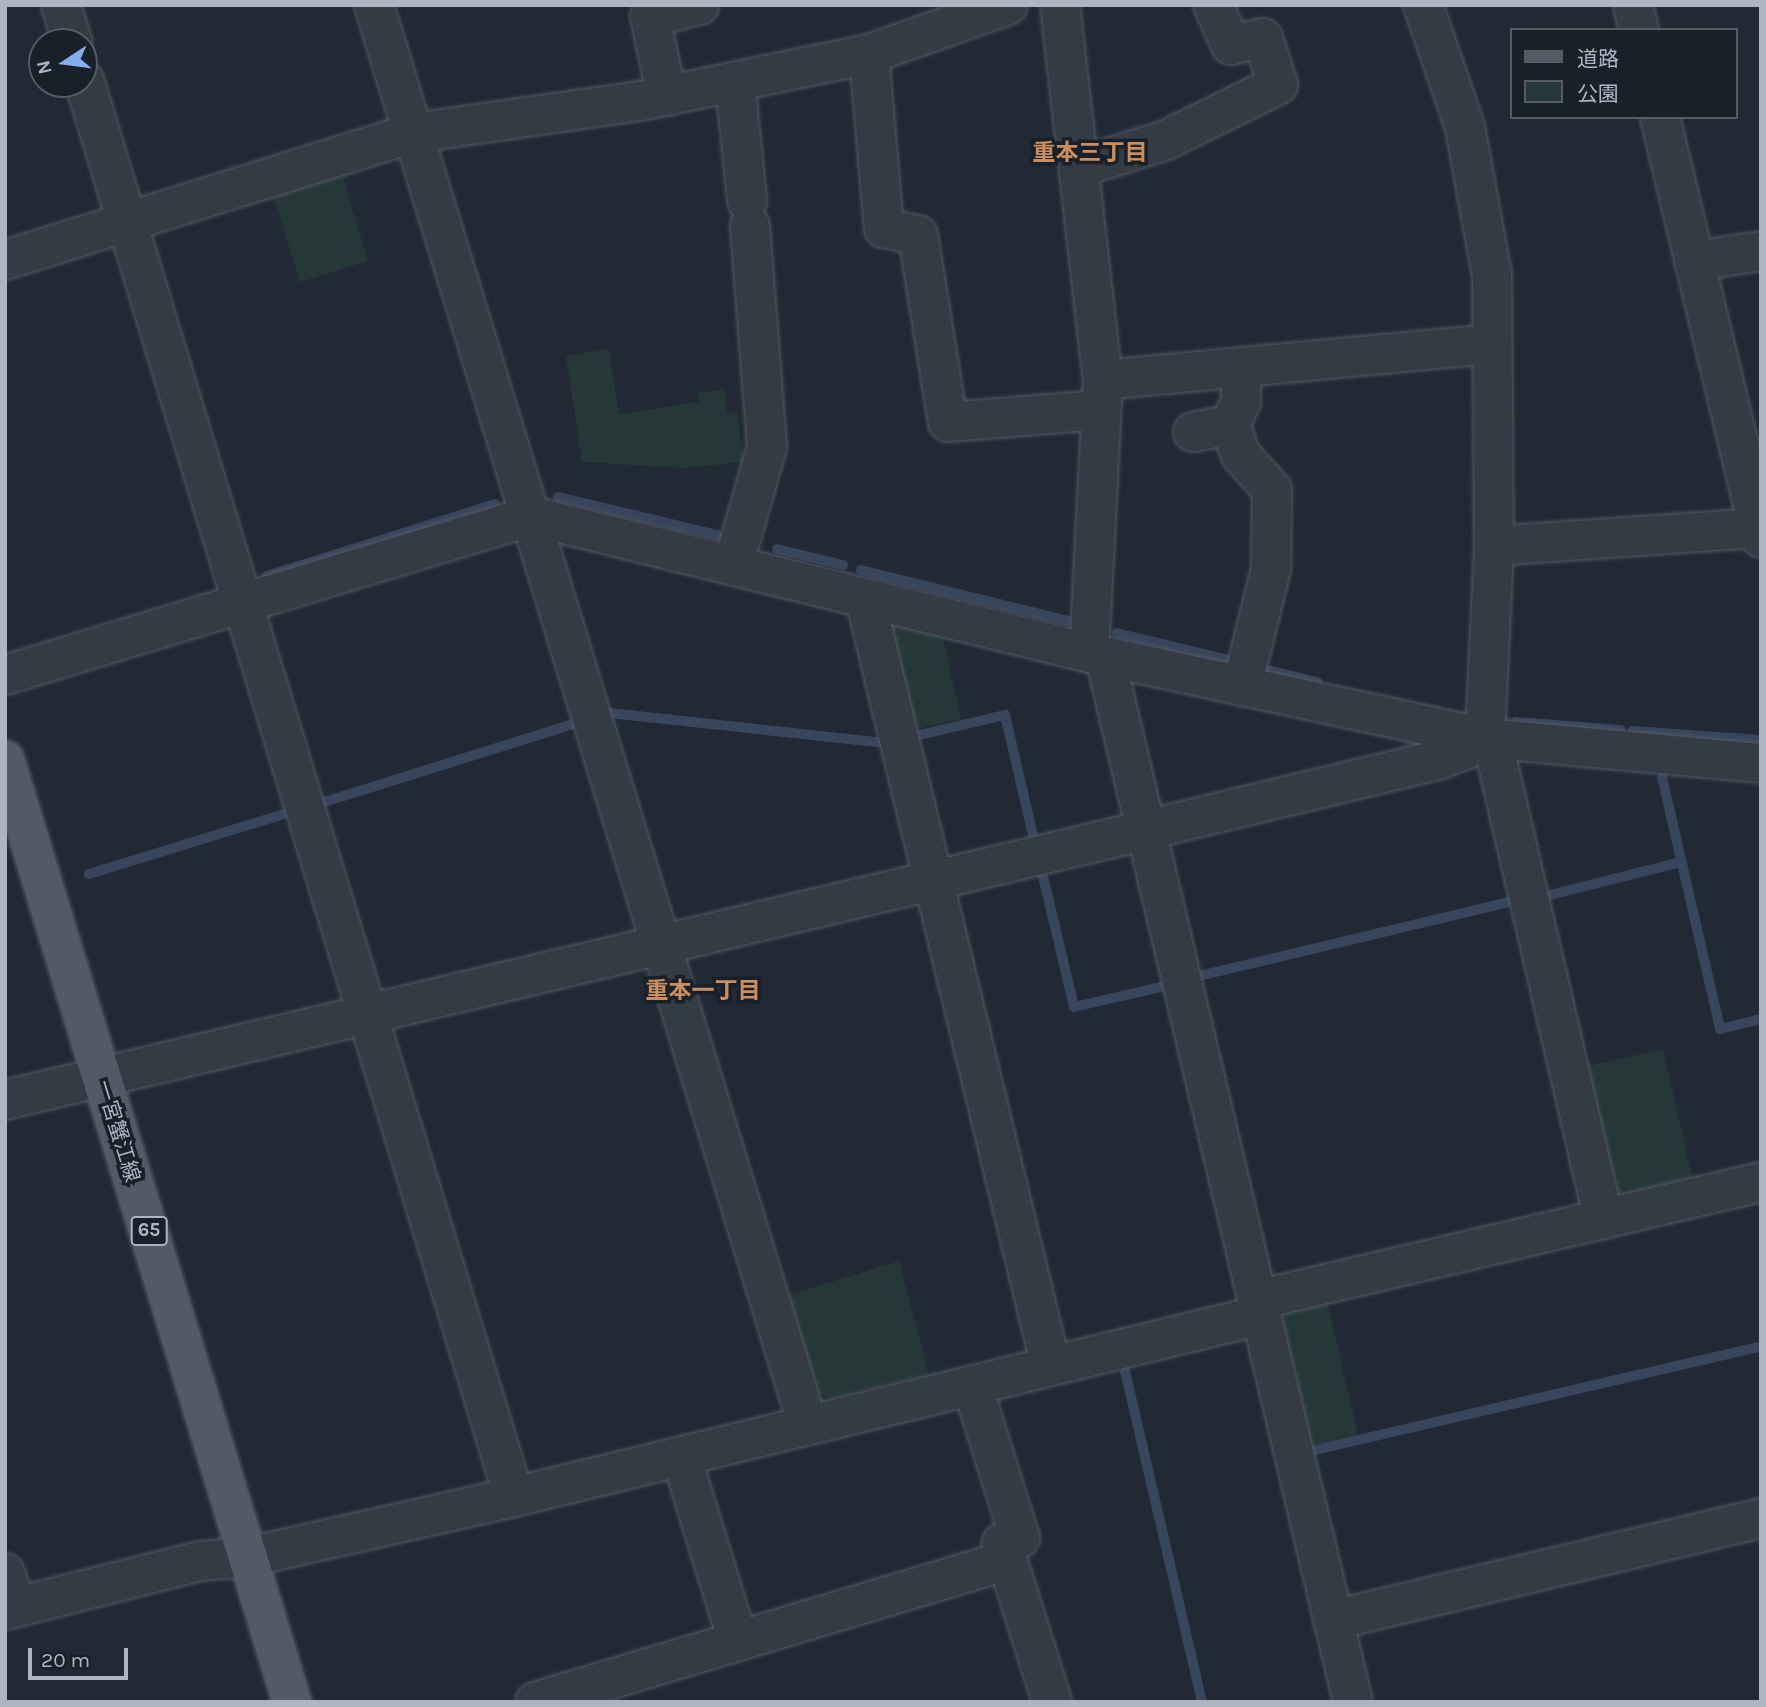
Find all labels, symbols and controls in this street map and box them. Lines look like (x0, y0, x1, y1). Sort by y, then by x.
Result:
north arrow (28, 28, 98, 98)
legend (1510, 28, 1738, 119)
text: 道路 (1577, 47, 1619, 71)
text: N (32, 58, 57, 76)
text: 公園 (1577, 82, 1619, 106)
district label: 重本三丁目 (1033, 139, 1147, 167)
district label: 重本一丁目 (646, 977, 760, 1005)
street label: 一宮蟹江線 (91, 1077, 145, 1185)
road number: 65 (130, 1216, 168, 1246)
scale bar (32, 1634, 131, 1678)
text: 20 m (41, 1648, 90, 1672)

